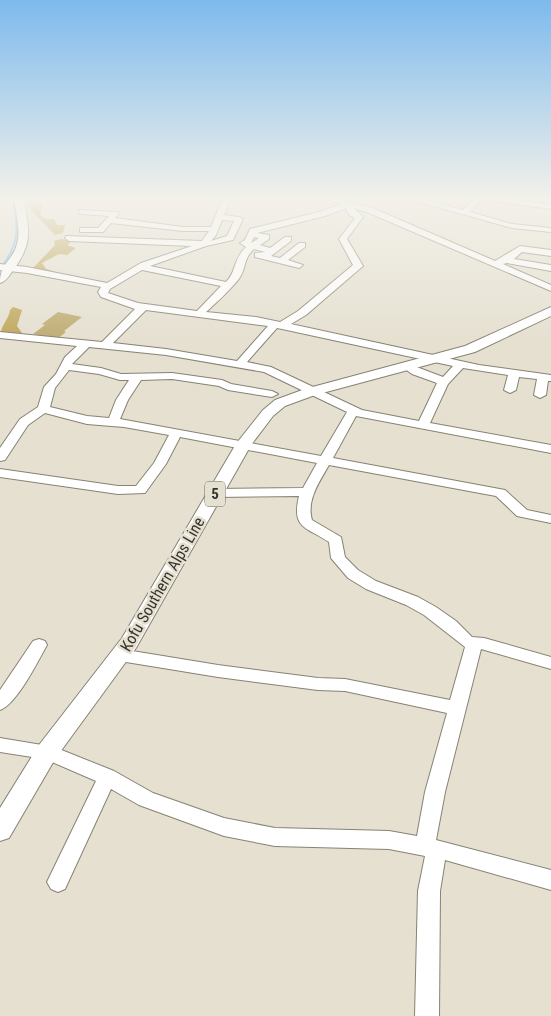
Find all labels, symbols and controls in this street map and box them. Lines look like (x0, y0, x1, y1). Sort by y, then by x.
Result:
road number: 5 (205, 482, 225, 506)
street label: Kofu Southern Alps Line (116, 514, 209, 655)

